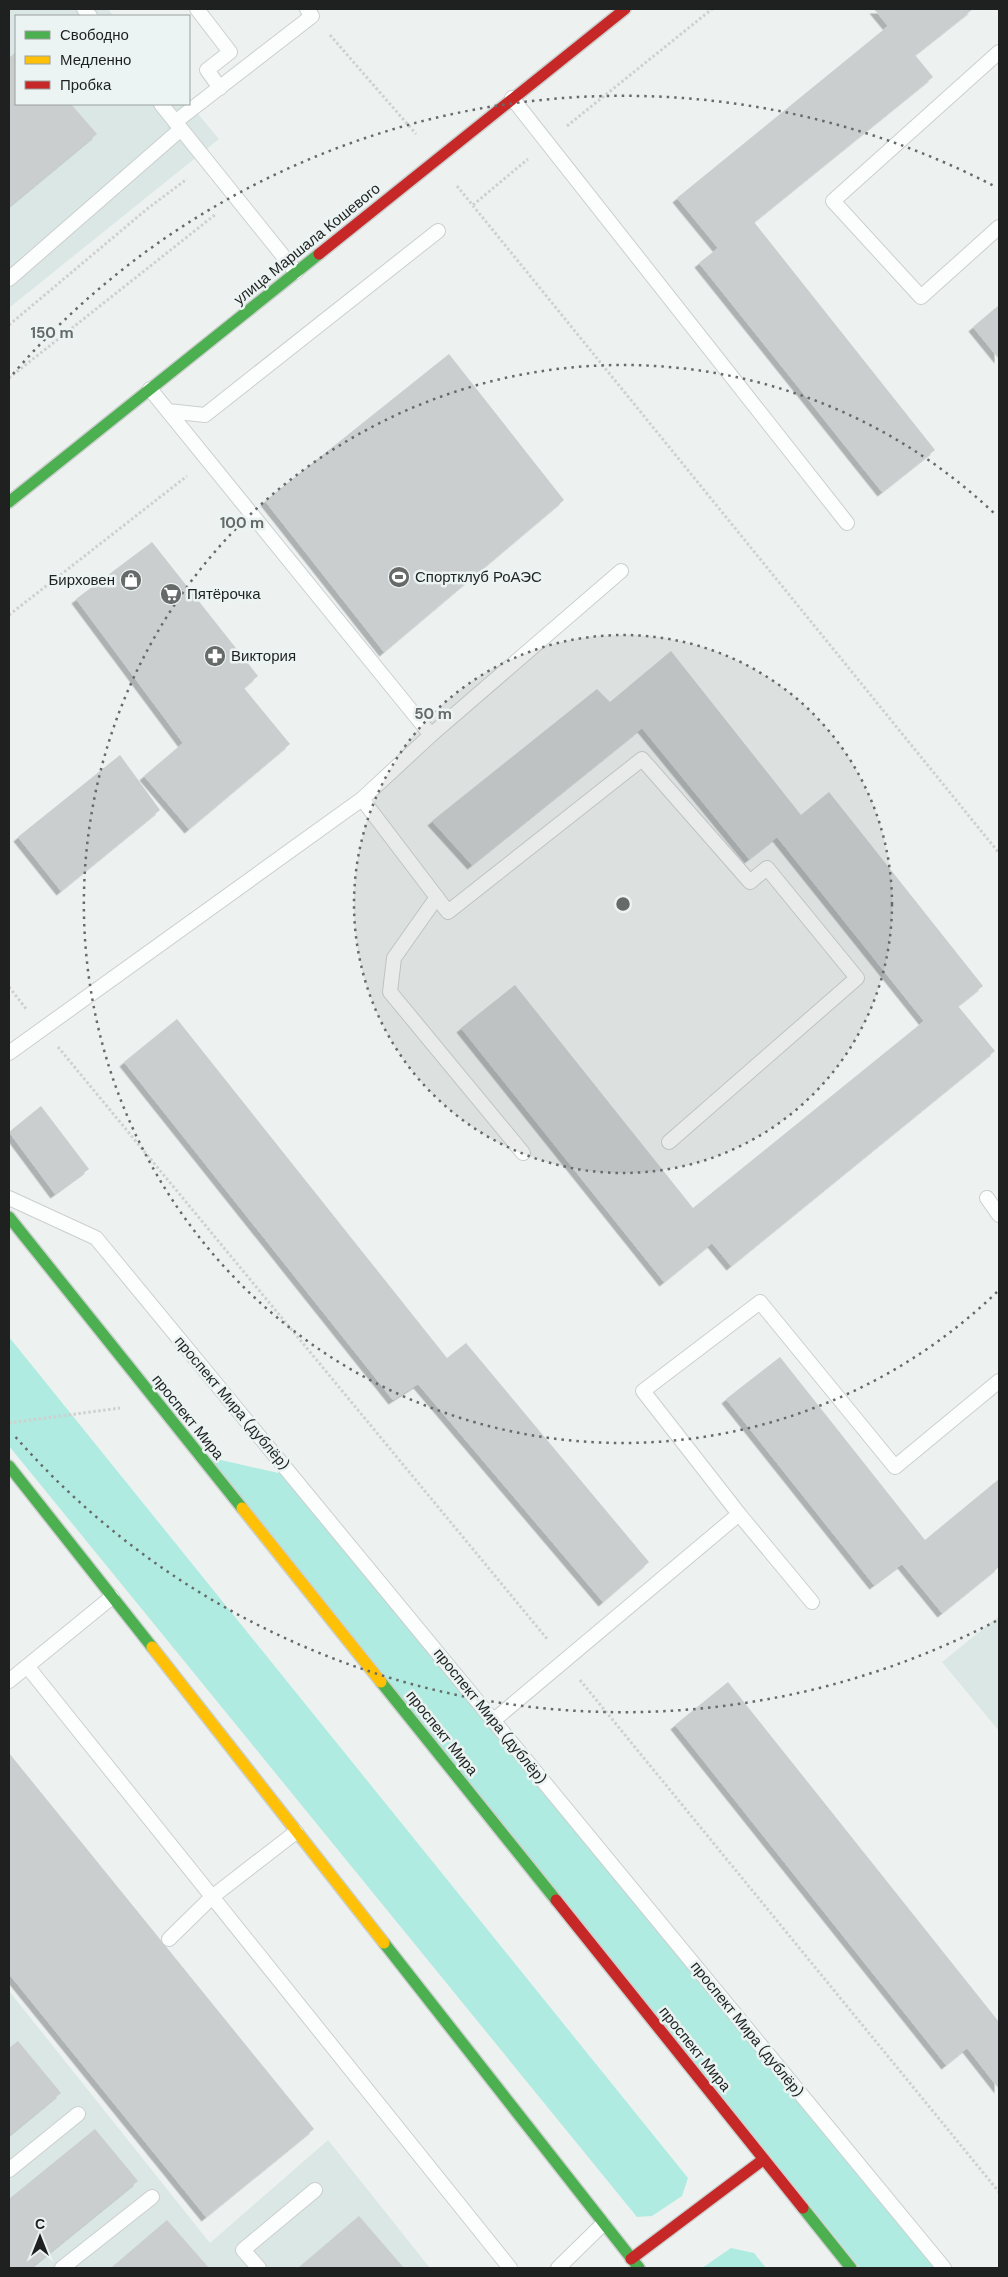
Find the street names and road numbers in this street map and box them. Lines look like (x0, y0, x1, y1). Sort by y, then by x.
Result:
street label: улица Маршала Кошевого (230, 179, 384, 309)
street label: проспект Мира (дублёр) (171, 1333, 293, 1473)
street label: проспект Мира (148, 1371, 228, 1463)
street label: проспект Мира (дублёр) (430, 1645, 550, 1787)
street label: проспект Мира (402, 1687, 482, 1779)
street label: проспект Мира (дублёр) (687, 1958, 807, 2100)
street label: проспект Мира (655, 2003, 735, 2095)

